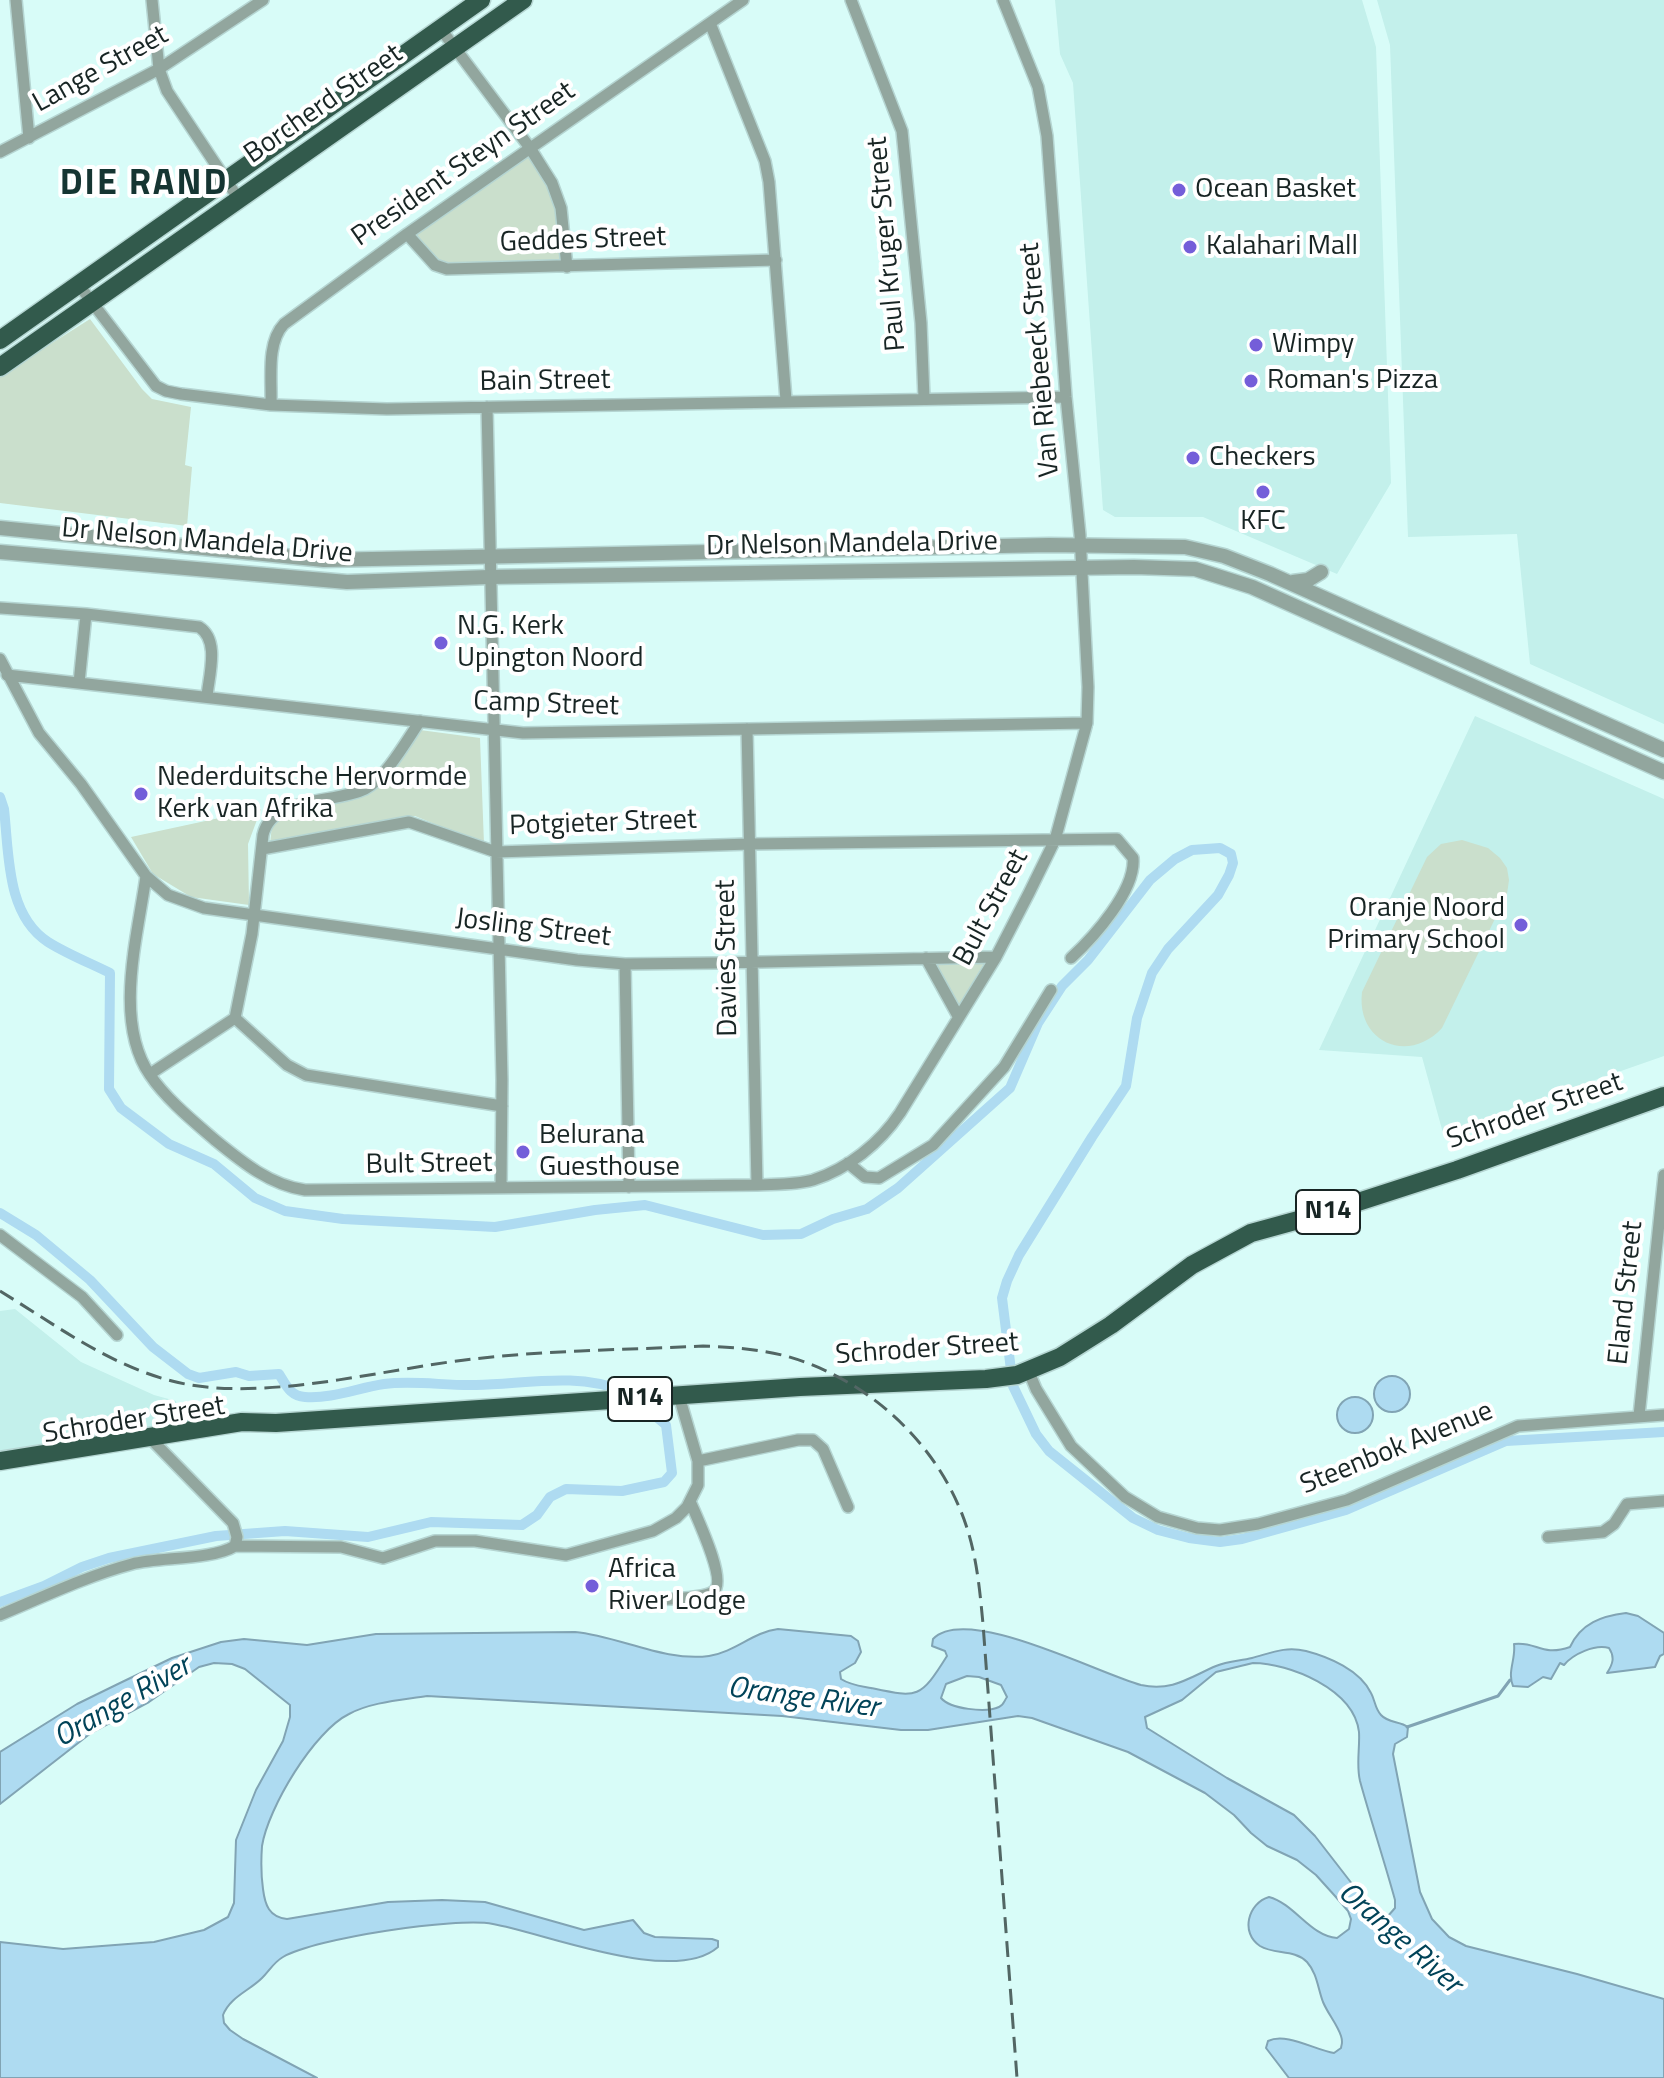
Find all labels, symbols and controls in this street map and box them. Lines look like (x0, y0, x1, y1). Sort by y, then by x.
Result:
street label: Lange Street (28, 19, 174, 121)
street label: Borcherd Street (238, 38, 410, 172)
street label: President Steyn Street (346, 75, 582, 255)
street label: Paul Kruger Street (862, 135, 914, 353)
district label: DIE RAND (60, 163, 228, 207)
place label: Ocean Basket (1195, 173, 1356, 207)
marker: Ocean Basket (1170, 181, 1188, 199)
street label: Geddes Street (499, 221, 667, 261)
place label: Kalahari Mall (1206, 230, 1358, 264)
marker: Kalahari Mall (1181, 238, 1199, 256)
street label: Van Riebeeck Street (1014, 241, 1068, 479)
place label: Wimpy (1272, 328, 1354, 362)
marker: Wimpy (1247, 336, 1265, 354)
street label: Bain Street (479, 364, 611, 400)
place label: Roman's Pizza (1267, 364, 1438, 398)
marker: Roman's Pizza (1242, 372, 1260, 390)
place label: Checkers (1209, 441, 1316, 475)
marker: Checkers (1184, 449, 1202, 467)
marker: KFC (1254, 483, 1272, 501)
place label: KFC (1240, 505, 1286, 539)
street label: Dr Nelson Mandela Drive (60, 513, 354, 571)
street label: Dr Nelson Mandela Drive (706, 526, 998, 564)
place label: N.G. Kerk Upington Noord (457, 610, 644, 676)
marker: N.G. Kerk Upington Noord (432, 634, 450, 652)
street label: Camp Street (473, 686, 619, 724)
place label: Nederduitsche Hervormde Kerk van Afrika (157, 761, 467, 827)
marker: Nederduitsche Hervormde Kerk van Afrika (132, 785, 150, 803)
street label: Potgieter Street (509, 804, 697, 844)
street label: Bult Street (947, 844, 1037, 972)
street label: Davies Street (710, 879, 746, 1037)
place label: Oranje Noord Primary School (1327, 892, 1505, 958)
street label: Josling Street (453, 903, 613, 955)
marker: Oranje Noord Primary School (1512, 916, 1530, 934)
street label: Schroder Street (1443, 1066, 1627, 1158)
place label: Belurana Guesthouse (539, 1119, 680, 1185)
marker: Belurana Guesthouse (514, 1143, 532, 1161)
street label: Bult Street (365, 1147, 493, 1183)
road number: N14 (1296, 1190, 1360, 1234)
street label: Eland Street (1603, 1220, 1651, 1366)
street label: Schroder Street (834, 1327, 1020, 1373)
road number: N14 (608, 1377, 672, 1421)
street label: Schroder Street (41, 1390, 227, 1452)
street label: Steenbok Avenue (1296, 1395, 1498, 1503)
place label: Africa River Lodge (608, 1553, 746, 1619)
marker: Africa River Lodge (583, 1577, 601, 1595)
water label: Orange River (48, 1649, 198, 1757)
water label: Orange River (725, 1671, 881, 1727)
water label: Orange River (1330, 1876, 1468, 2002)

